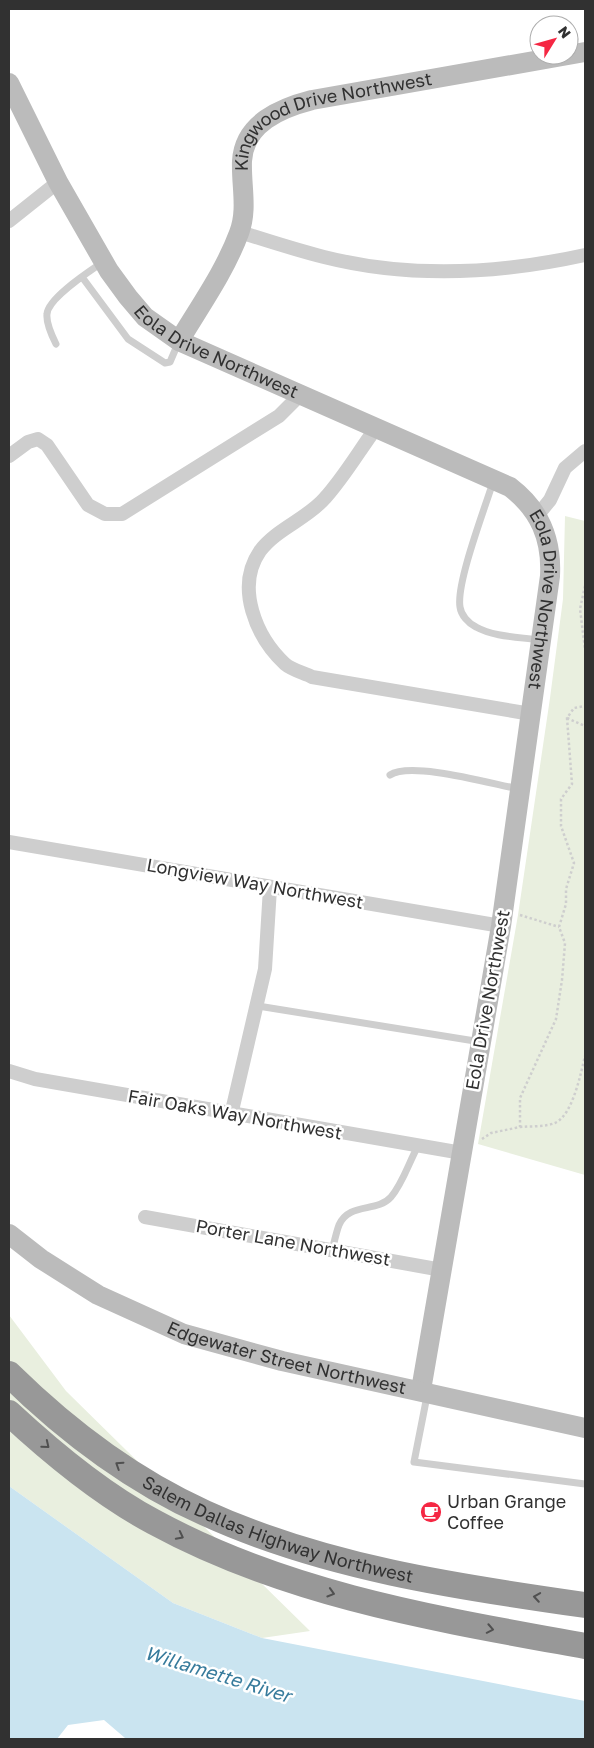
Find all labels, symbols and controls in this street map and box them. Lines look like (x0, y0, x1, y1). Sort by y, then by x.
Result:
north arrow (529, 15, 579, 65)
text: N (555, 23, 575, 41)
street label: Kingwood Drive Northwest (230, 67, 434, 171)
street label: Eola Drive Northwest (130, 300, 302, 402)
street label: Eola Drive Northwest (524, 505, 562, 691)
street label: Longview Way Northwest (145, 853, 365, 913)
street label: Eola Drive Northwest (460, 908, 514, 1092)
street label: Fair Oaks Way Northwest (126, 1084, 344, 1144)
street label: Porter Lane Northwest (194, 1214, 392, 1270)
street label: Edgewater Street Northwest (164, 1316, 409, 1398)
one-way arrow (40, 1439, 49, 1448)
one-way arrow (115, 1461, 124, 1471)
street label: Salem Dallas Highway Northwest (139, 1470, 416, 1587)
place label: Urban Grange Coffee (447, 1490, 566, 1533)
cafe icon: Urban Grange Coffee (419, 1500, 443, 1524)
one-way arrow (174, 1530, 183, 1540)
one-way arrow (327, 1588, 335, 1598)
one-way arrow (533, 1593, 541, 1603)
one-way arrow (485, 1623, 494, 1633)
water label: Willamette River (142, 1640, 296, 1707)

